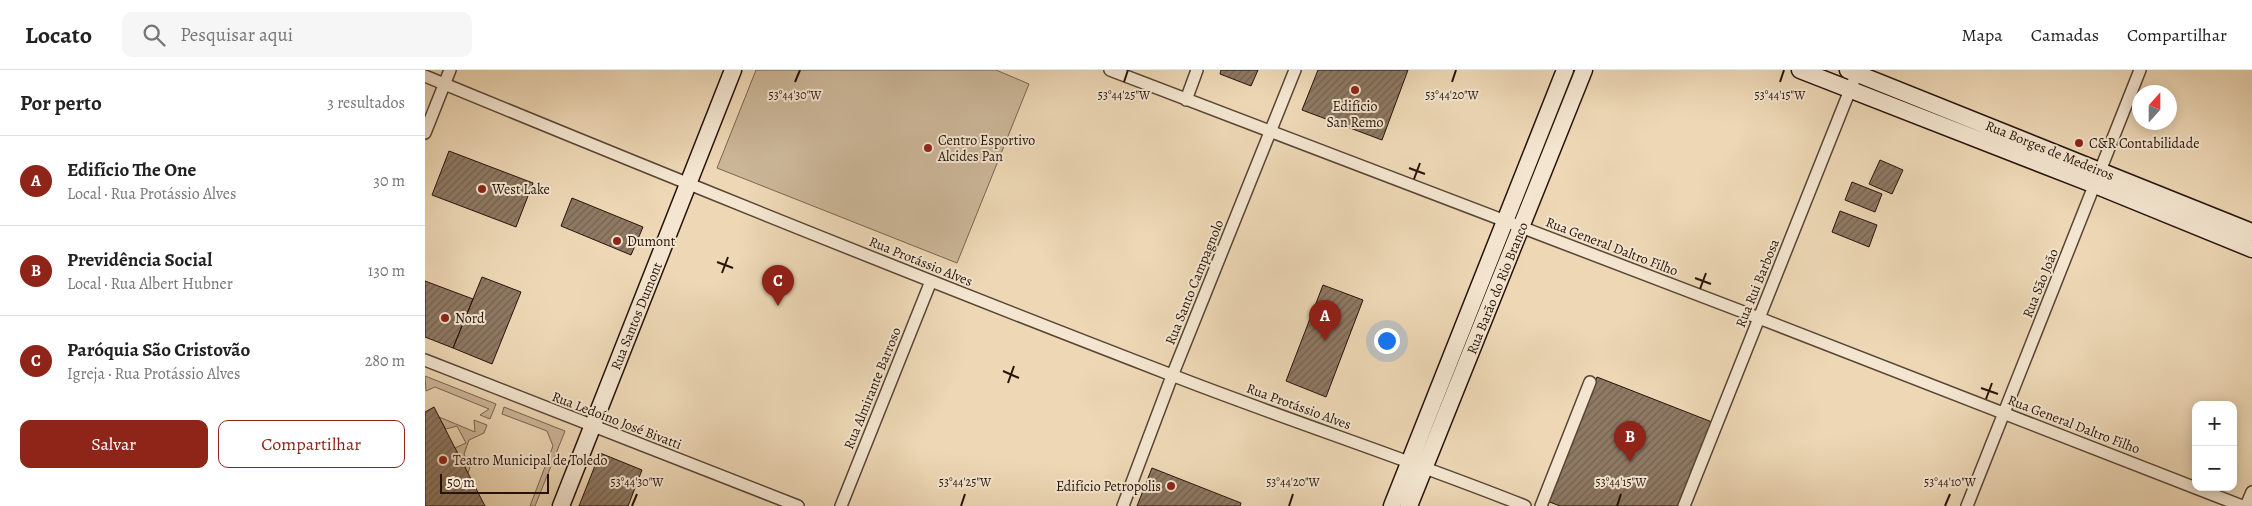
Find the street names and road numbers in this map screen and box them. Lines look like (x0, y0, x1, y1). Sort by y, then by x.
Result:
street label: Rua Borges de Medeiros (1983, 116, 2117, 185)
street label: Rua General Daltro Filho (1543, 212, 1681, 280)
street label: Rua Santo Campagnolo (1161, 217, 1228, 348)
street label: Rua Barão do Rio Branco (1462, 219, 1533, 357)
street label: Rua Protássio Alves (866, 232, 975, 291)
street label: Rua Rui Barbosa (1731, 236, 1784, 330)
street label: Rua São João (2018, 246, 2063, 321)
street label: Rua Santos Dumont (606, 259, 667, 373)
street label: Rua Almirante Barroso (839, 324, 906, 452)
street label: Rua Protássio Alves (1244, 379, 1354, 434)
street label: Rua Ledoíno José Bivatti (549, 387, 685, 454)
street label: Rua General Daltro Filho (2005, 390, 2143, 458)

